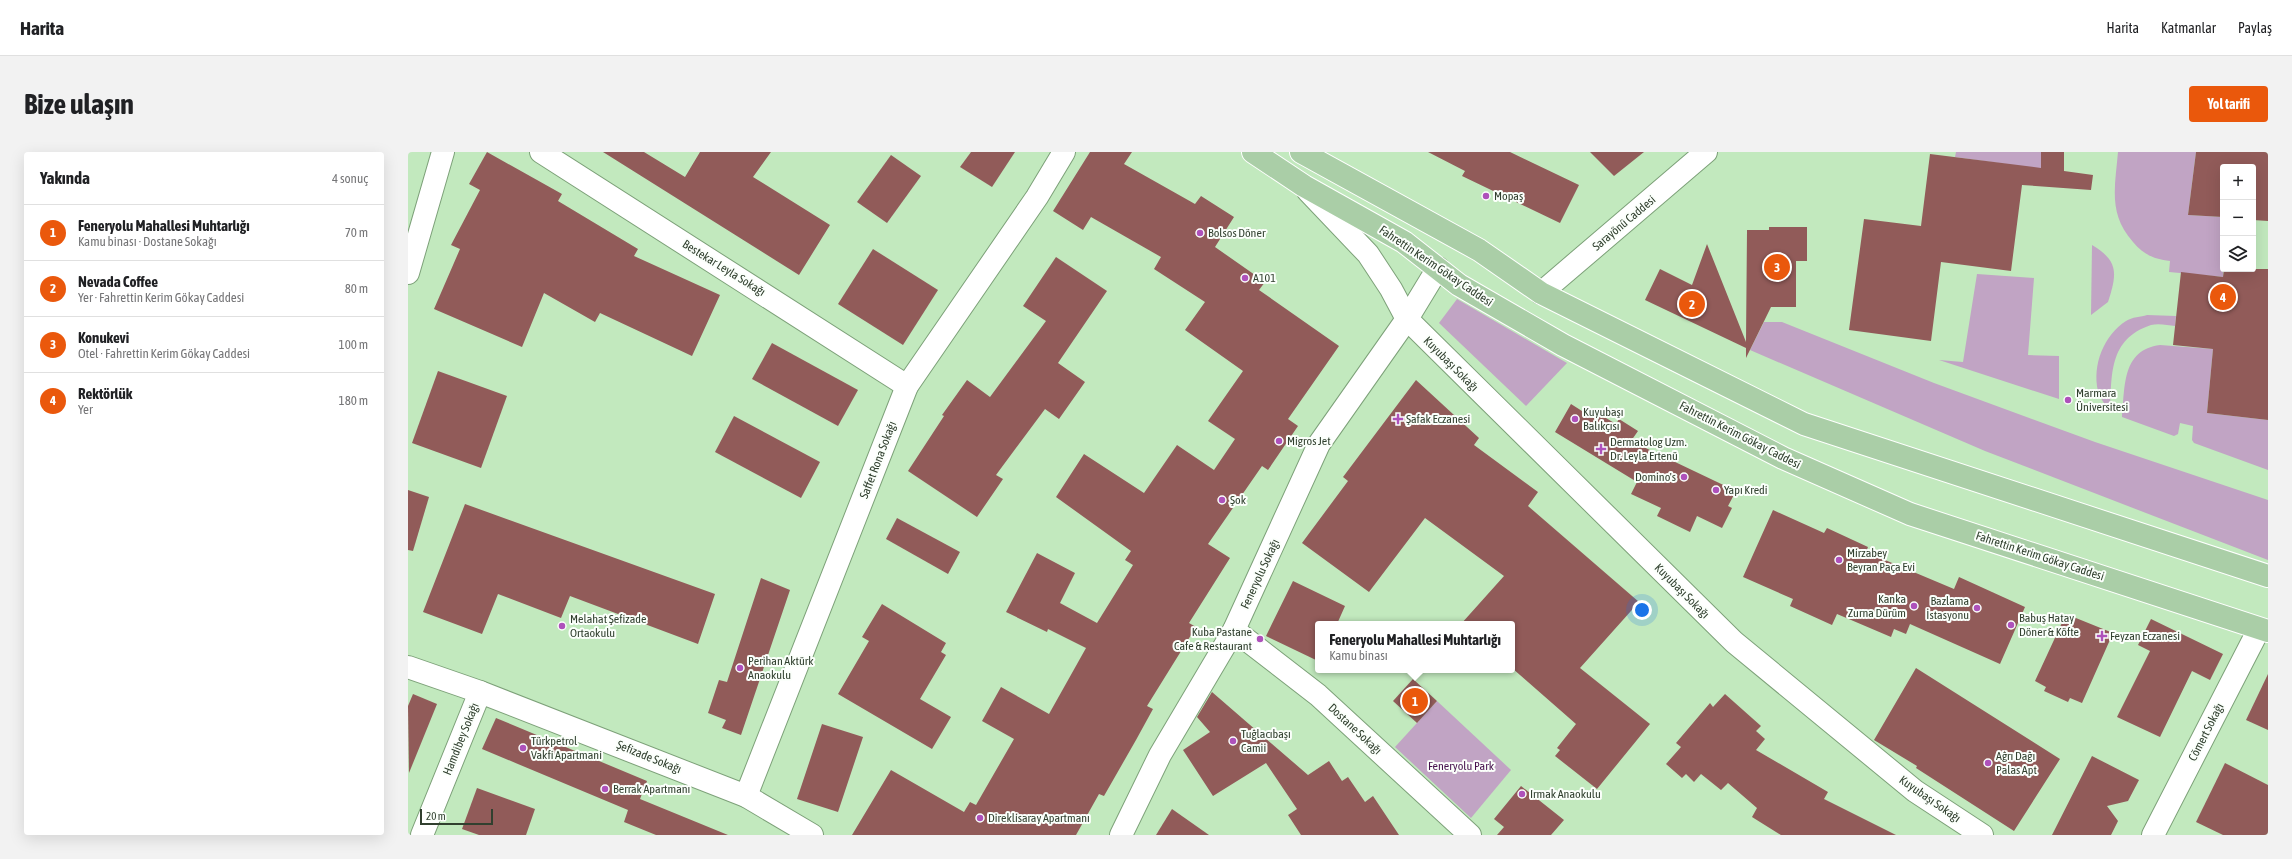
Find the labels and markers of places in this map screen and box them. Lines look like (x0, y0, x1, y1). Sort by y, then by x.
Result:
place label: Mopaş (1494, 189, 1523, 203)
marker: Mopaş (1481, 191, 1491, 201)
place label: Bolsos Döner (1208, 226, 1266, 240)
marker: Bolsos Döner (1195, 228, 1205, 238)
pin: 3 (1764, 252, 1790, 282)
place label: A101 (1253, 271, 1276, 285)
marker: A101 (1240, 273, 1250, 283)
pin: 4 (2210, 282, 2236, 312)
pin: 2 (1679, 289, 1705, 319)
place label: Marmara Üniversitesi (2076, 386, 2128, 414)
marker: Marmara Üniversitesi (2063, 395, 2073, 405)
place label: Kuyubaşı Balıkçısı (1583, 405, 1624, 433)
place label: Şafak Eczanesi (1406, 412, 1470, 426)
marker: Şafak Eczanesi (1393, 414, 1403, 424)
marker: Kuyubaşı Balıkçısı (1570, 414, 1580, 424)
place label: Migros Jet (1287, 434, 1331, 448)
place label: Dermatolog Uzm. Dr. Leyla Ertenü (1610, 435, 1687, 463)
marker: Migros Jet (1274, 436, 1284, 446)
marker: Dermatolog Uzm. Dr. Leyla Ertenü (1595, 443, 1607, 455)
place label: Domino's (1635, 470, 1676, 484)
marker: Domino's (1679, 472, 1689, 482)
place label: Yapı Kredi (1724, 483, 1768, 497)
marker: Yapı Kredi (1711, 485, 1721, 495)
place label: Şok (1230, 493, 1247, 507)
marker: Şok (1217, 495, 1227, 505)
place label: Mirzabey Beyran Paça Evi (1847, 546, 1915, 574)
marker: Mirzabey Beyran Paça Evi (1834, 555, 1844, 565)
place label: Kanka Zurna Dürüm (1848, 592, 1906, 620)
place label: Bazlama İstasyonu (1926, 594, 1969, 622)
marker: Kanka Zurna Dürüm (1909, 601, 1919, 611)
marker: Bazlama İstasyonu (1972, 603, 1982, 613)
place label: Babuş Hatay Döner & Köfte (2019, 611, 2079, 639)
place label: Melahat Şefizade Ortaokulu (570, 612, 646, 640)
marker: Babuş Hatay Döner & Köfte (2006, 620, 2016, 630)
marker: Melahat Şefizade Ortaokulu (557, 621, 567, 631)
place label: Kuba Pastane Cafe & Restaurant (1174, 625, 1253, 653)
place label: Feyzan Eczanesi (2110, 629, 2180, 643)
marker: Feyzan Eczanesi (2097, 631, 2107, 641)
marker: Kuba Pastane Cafe & Restaurant (1255, 634, 1265, 644)
place label: Perihan Aktürk Anaokulu (748, 654, 814, 682)
marker: Perihan Aktürk Anaokulu (735, 663, 745, 673)
pin: 1 (1402, 686, 1428, 716)
place label: Tuğlacıbaşı Camii (1241, 727, 1291, 755)
place label: Türkpetrol Vakfi Apartmani (531, 734, 602, 762)
marker: Tuğlacıbaşı Camii (1228, 736, 1238, 746)
marker: Türkpetrol Vakfi Apartmani (518, 743, 528, 753)
place label: Ağrı Dağı Palas Apt (1996, 749, 2037, 777)
marker: Ağrı Dağı Palas Apt (1983, 758, 1993, 768)
place label: Berrak Apartmanı (613, 782, 690, 796)
marker: Berrak Apartmanı (600, 784, 610, 794)
place label: Irmak Anaokulu (1530, 787, 1601, 801)
marker: Irmak Anaokulu (1517, 789, 1527, 799)
place label: Direklisaray Apartmanı (988, 811, 1090, 825)
marker: Direklisaray Apartmanı (975, 813, 985, 823)

